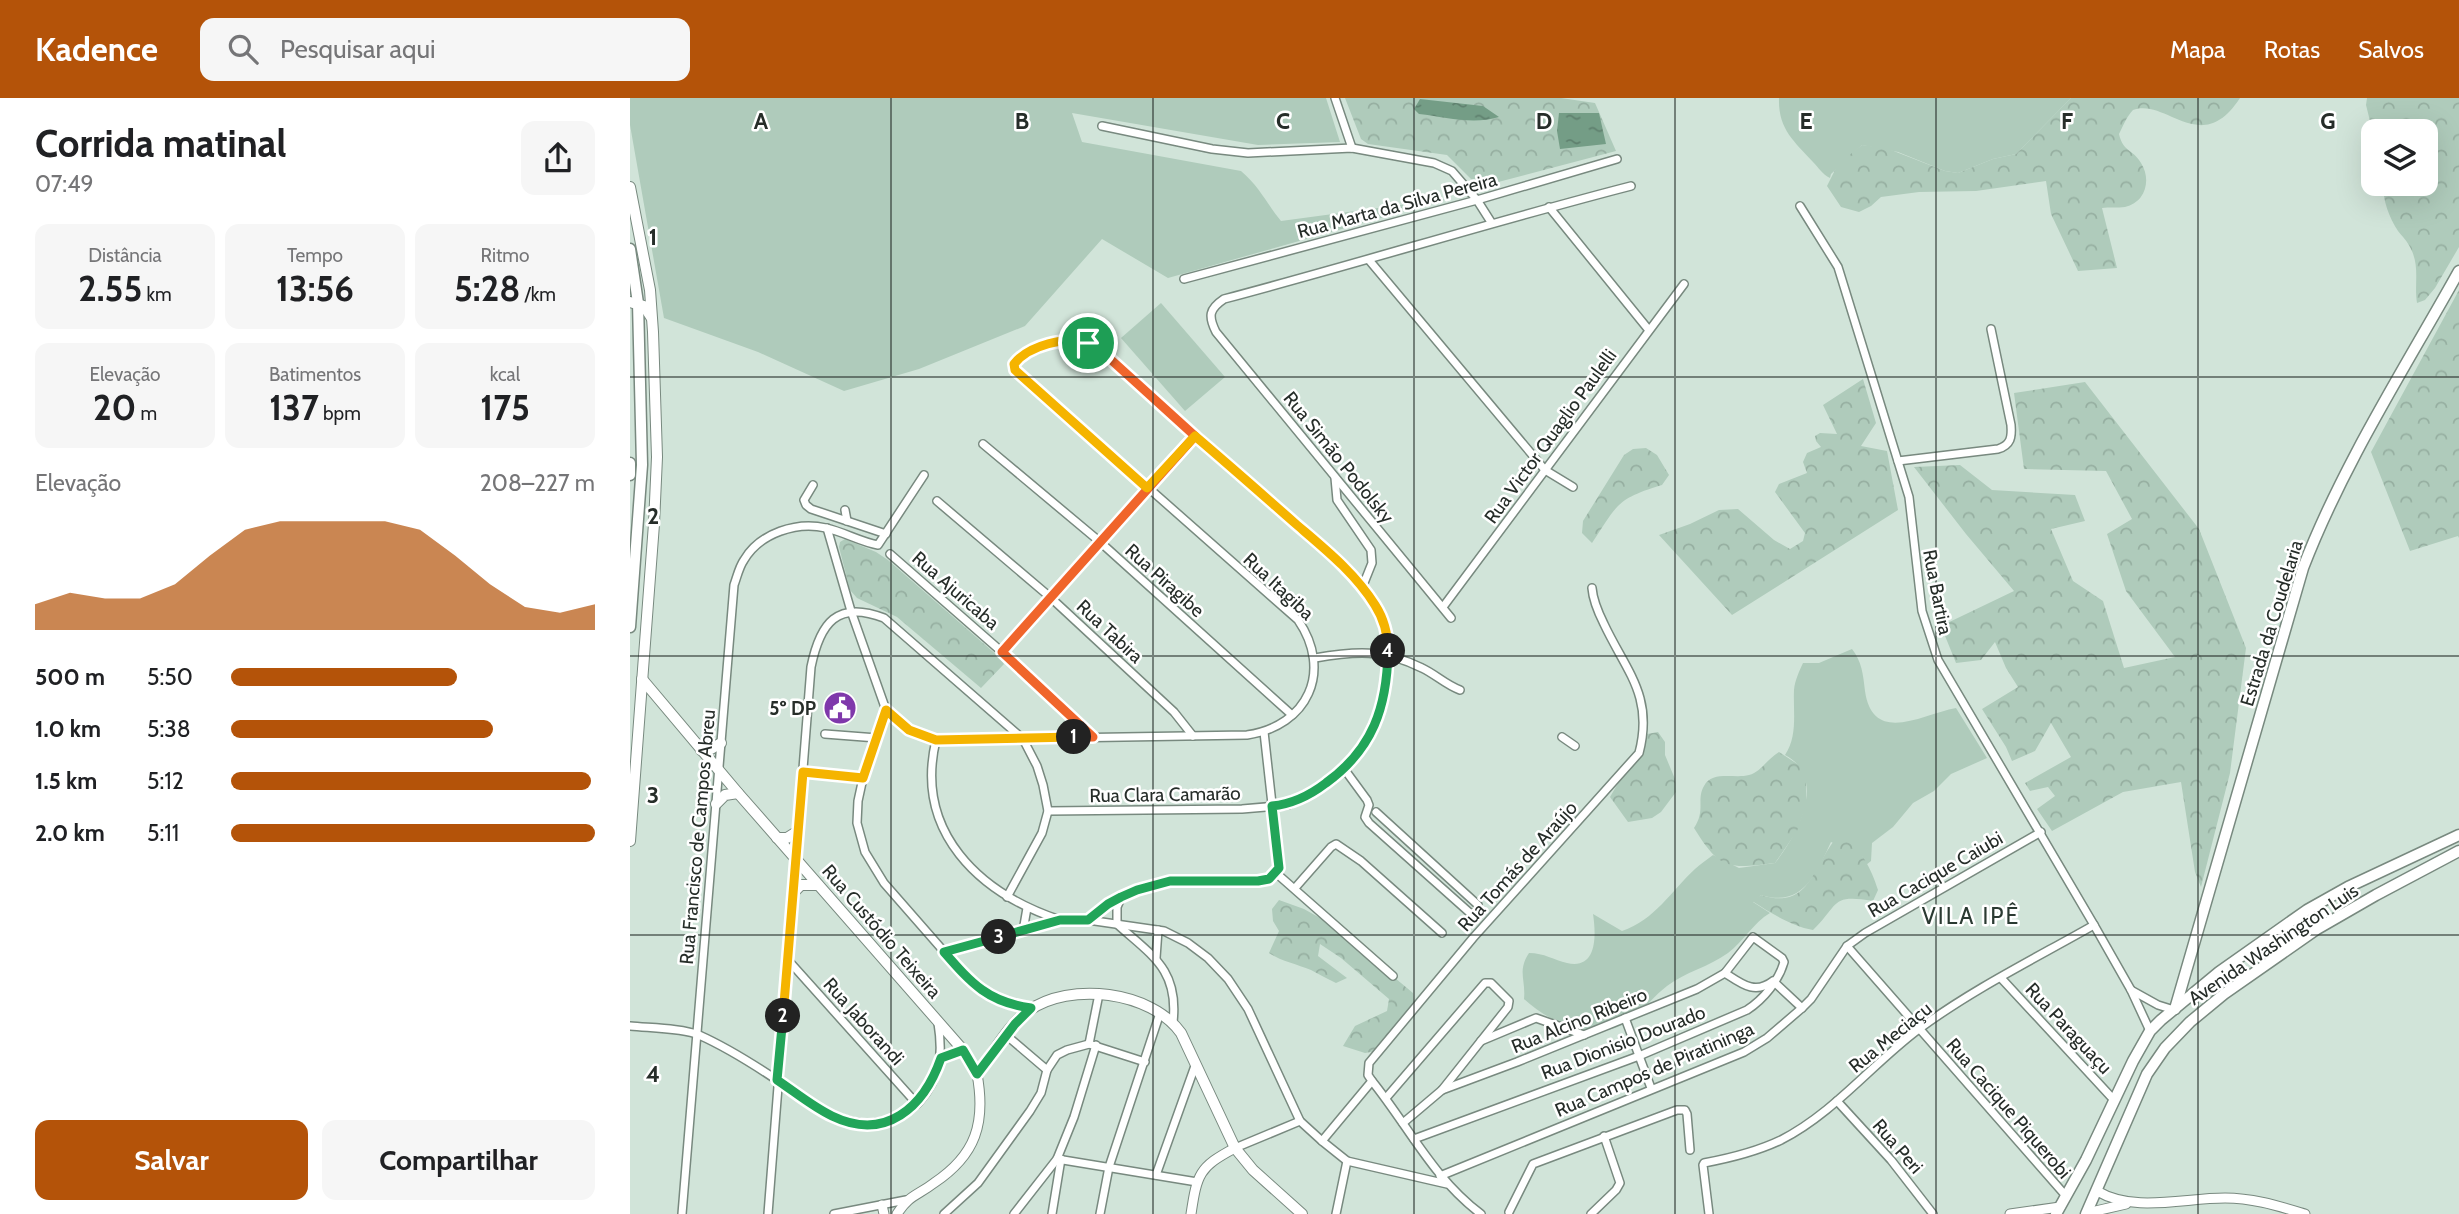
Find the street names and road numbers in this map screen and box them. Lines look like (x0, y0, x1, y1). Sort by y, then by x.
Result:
street label: Rua Marta da Silva Pereira (1295, 168, 1499, 243)
street label: Rua Victor Quaglio Paulelli (1479, 345, 1621, 528)
street label: Rua Simão Podolsky (1279, 387, 1399, 528)
street label: Estrada da Coudelaria (2235, 537, 2308, 709)
street label: Rua Piragibe (1120, 539, 1209, 622)
street label: Rua Ajuricaba (907, 546, 1004, 634)
street label: Rua Bartira (1918, 547, 1957, 637)
street label: Rua Itagiba (1239, 548, 1319, 625)
street label: Rua Tabira (1072, 595, 1148, 668)
street label: Rua Francisco de Campos Abreu (675, 709, 720, 966)
street label: Rua Clara Camarão (1089, 782, 1241, 807)
street label: Rua Tomás de Araújo (1453, 796, 1582, 936)
street label: Rua Cacique Caiubi (1864, 826, 2007, 922)
street label: Rua Custódio Teixeira (817, 860, 946, 1003)
street label: Avenida Washington Luis (2184, 879, 2363, 1010)
street label: Rua Jaborandi (818, 973, 909, 1070)
street label: Rua Paraguaçu (2021, 978, 2117, 1079)
street label: Rua Alcino Ribeiro (1508, 983, 1650, 1058)
street label: Rua Meciaçu (1844, 997, 1936, 1078)
street label: Rua Dionisio Dourado (1538, 1001, 1709, 1084)
street label: Rua Campos de Piratininga (1551, 1017, 1757, 1122)
street label: Rua Cacique Piquerobi (1941, 1033, 2076, 1183)
street label: Rua Peri (1868, 1114, 1928, 1178)

